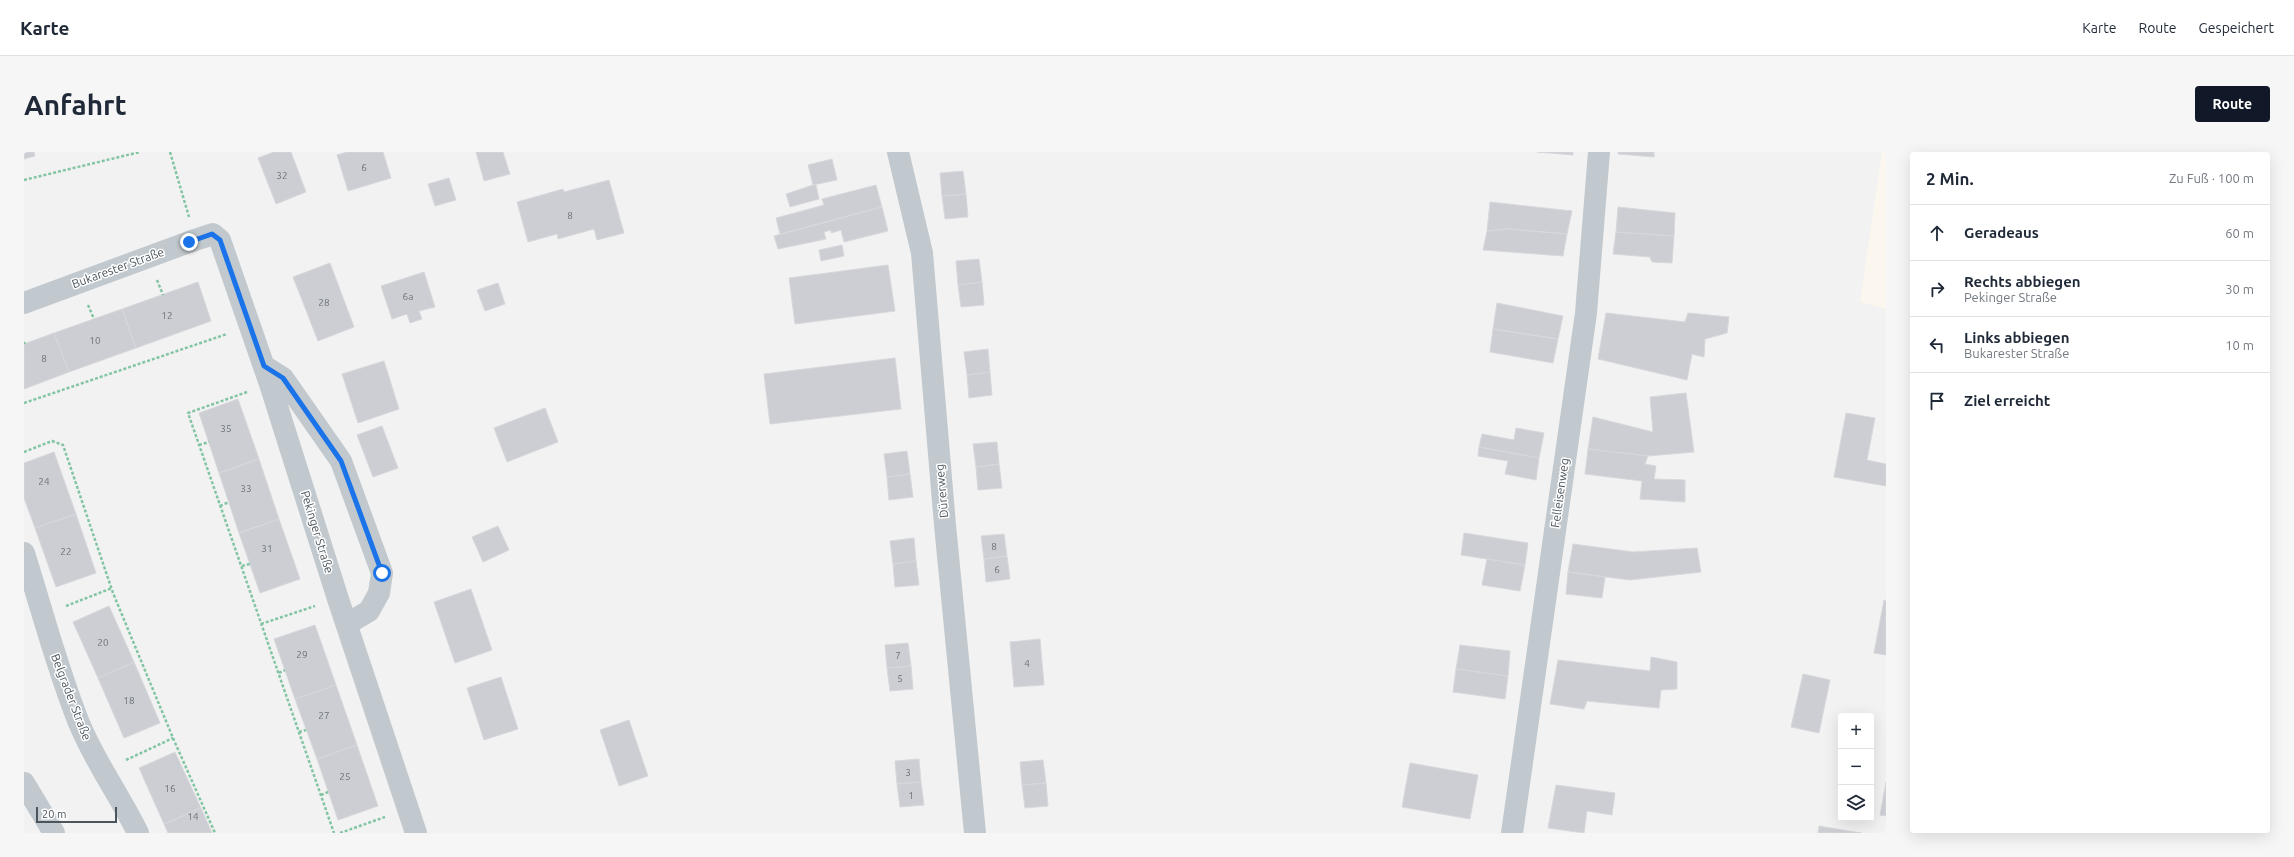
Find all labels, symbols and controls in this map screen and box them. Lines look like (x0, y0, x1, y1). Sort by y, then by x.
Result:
text: Karte (20, 17, 69, 39)
text: Karte (2082, 20, 2116, 36)
text: Route (2138, 20, 2177, 36)
text: Gespeichert (2199, 20, 2274, 36)
button: Route (2195, 86, 2270, 122)
text: Anfahrt (24, 89, 127, 120)
house number: 6 (361, 162, 367, 173)
text: 2 Min. (1926, 169, 1974, 188)
house number: 32 (276, 170, 288, 181)
text: Zu Fuß · 100 m (2169, 171, 2254, 185)
house number: 8 (567, 210, 573, 221)
icon: ahead (1926, 222, 1948, 244)
text: Geradeaus (1964, 224, 2039, 241)
text: 60 m (2225, 226, 2254, 240)
route end (180, 233, 198, 251)
street label: Bukarester Straße (70, 245, 166, 290)
text: Rechts abbiegen (1964, 273, 2081, 290)
icon: right (1926, 278, 1948, 300)
text: 30 m (2225, 282, 2254, 296)
text: Pekinger Straße (1964, 290, 2057, 304)
house number: 6a (403, 291, 413, 302)
house number: 28 (318, 297, 330, 308)
house number: 12 (161, 310, 173, 321)
text: Links abbiegen (1964, 329, 2069, 346)
icon: left (1926, 334, 1948, 356)
house number: 10 (89, 335, 101, 346)
text: 10 m (2225, 338, 2254, 352)
text: Bukarester Straße (1964, 346, 2069, 360)
house number: 8 (41, 353, 47, 364)
icon: arrive (1926, 390, 1948, 412)
text: Ziel erreicht (1964, 392, 2050, 409)
house number: 35 (220, 423, 232, 434)
street label: Felleisenweg (1548, 457, 1571, 529)
street label: Dürerweg (933, 464, 950, 519)
house number: 24 (38, 476, 50, 487)
house number: 33 (240, 483, 252, 494)
street label: Pekinger Straße (299, 489, 336, 575)
house number: 8 (991, 541, 997, 552)
house number: 31 (261, 543, 273, 554)
house number: 22 (60, 546, 72, 557)
route start (373, 564, 391, 582)
house number: 6 (994, 564, 1000, 575)
house number: 20 (97, 637, 109, 648)
house number: 29 (296, 649, 308, 660)
house number: 7 (895, 650, 901, 661)
street label: Belgrader Straße (49, 652, 94, 742)
house number: 4 (1024, 658, 1030, 669)
house number: 5 (897, 673, 903, 684)
house number: 18 (123, 695, 135, 706)
house number: 27 (318, 710, 330, 721)
map controls (1838, 713, 1874, 821)
button: + (1838, 713, 1874, 749)
button: − (1838, 749, 1874, 785)
house number: 3 (905, 767, 911, 778)
house number: 25 (339, 771, 351, 782)
house number: 16 (164, 783, 176, 794)
button: layers (1838, 785, 1874, 821)
house number: 1 (908, 790, 914, 801)
scale bar (36, 805, 117, 824)
text: 20 m (42, 808, 66, 820)
house number: 14 (187, 811, 199, 822)

